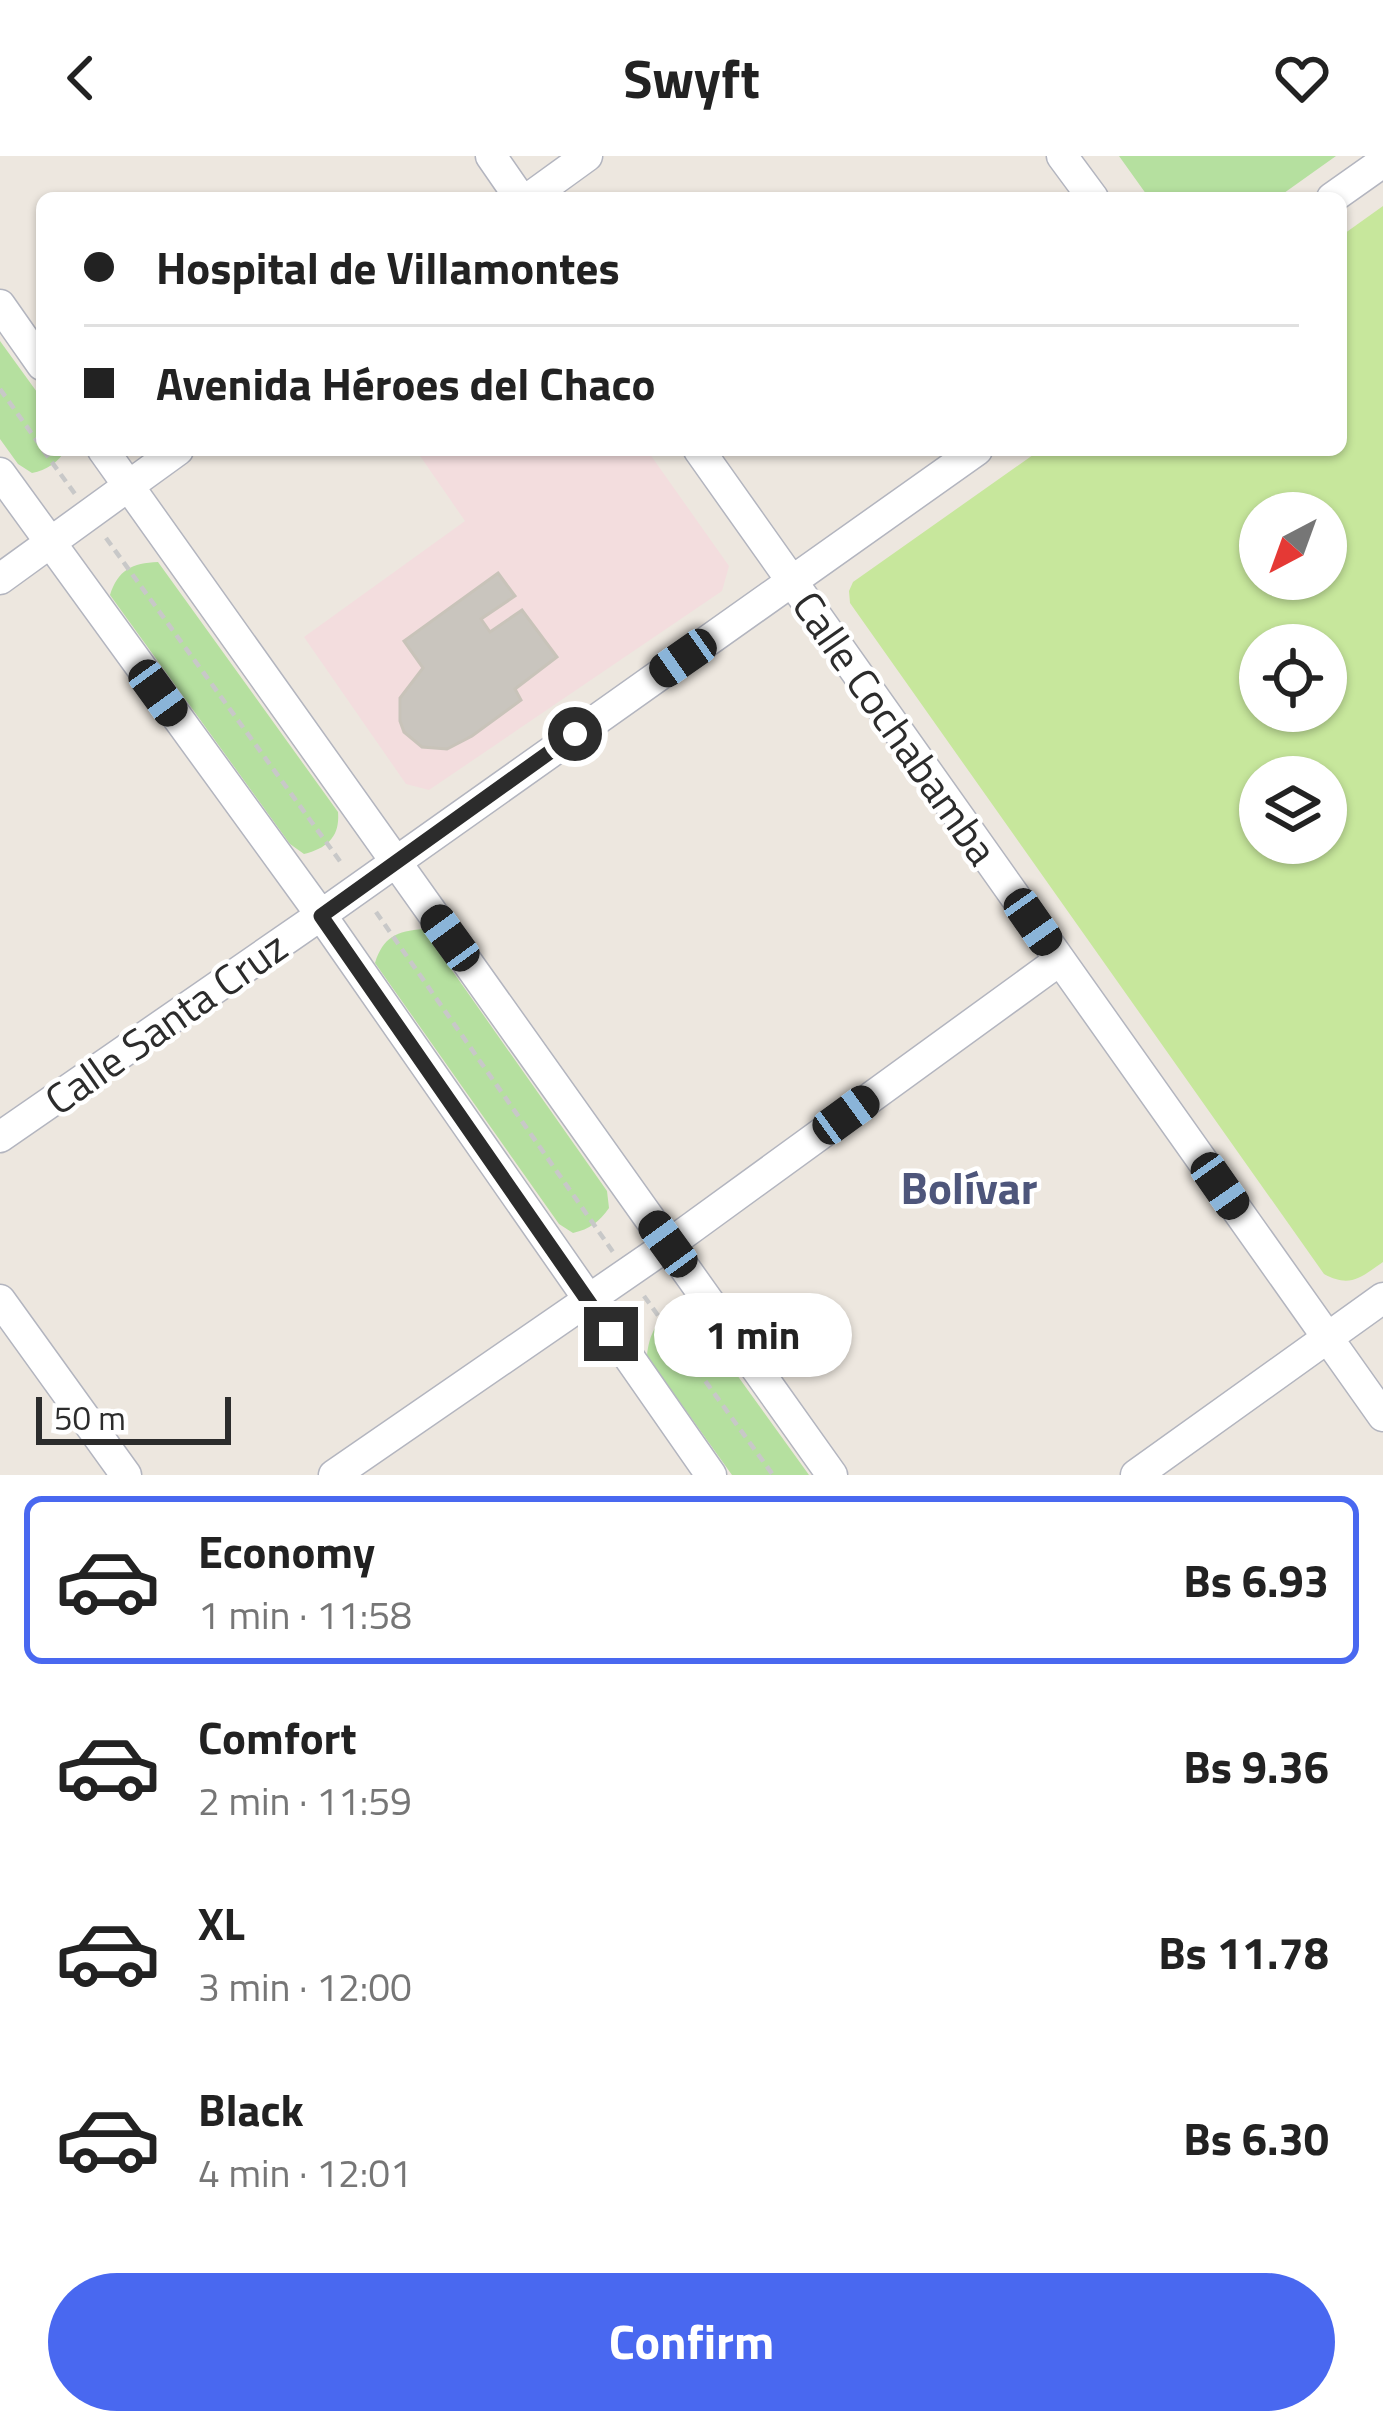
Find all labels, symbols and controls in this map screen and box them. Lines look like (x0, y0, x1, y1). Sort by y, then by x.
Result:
text: Swyft (623, 37, 760, 119)
icon: back (48, 45, 114, 111)
icon: heart (1269, 45, 1335, 111)
text: Hospital de Villamontes (156, 233, 620, 301)
text: Avenida Héroes del Chaco (156, 349, 655, 417)
north arrow (1239, 492, 1347, 600)
map controls (1239, 492, 1347, 864)
street label: Calle Cochabamba (777, 577, 1014, 878)
car (643, 623, 723, 693)
button: locate (1239, 624, 1347, 732)
car (122, 653, 194, 733)
route start (548, 707, 602, 761)
button: layers (1239, 756, 1347, 864)
car (998, 882, 1068, 962)
car (414, 898, 486, 978)
street label: Calle Santa Cruz (31, 915, 300, 1130)
car (806, 1079, 886, 1151)
car (1185, 1146, 1255, 1226)
district label: Bolívar (901, 1153, 1037, 1221)
car (632, 1204, 704, 1284)
callout: 1 min (653, 1292, 851, 1376)
text: 1 min (706, 1305, 800, 1364)
route end (584, 1307, 638, 1361)
scale bar (36, 1391, 231, 1444)
text: 50 m (54, 1393, 126, 1443)
text: Economy (198, 1517, 375, 1585)
icon: car (54, 1526, 162, 1634)
text: Bs 6.93 (1183, 1546, 1329, 1614)
text: 1 min · 11:58 (198, 1585, 412, 1644)
text: Comfort (198, 1703, 357, 1771)
icon: car (54, 1712, 162, 1820)
text: Bs 9.36 (1183, 1732, 1329, 1800)
text: 2 min · 11:59 (198, 1771, 412, 1830)
text: XL (198, 1889, 245, 1957)
icon: car (54, 1898, 162, 2006)
text: Bs 11.78 (1158, 1918, 1329, 1986)
text: 3 min · 12:00 (198, 1957, 412, 2016)
text: Black (198, 2075, 304, 2143)
icon: car (54, 2084, 162, 2192)
text: Bs 6.30 (1183, 2104, 1329, 2172)
text: 4 min · 12:01 (198, 2143, 412, 2202)
button: Confirm (48, 2273, 1335, 2411)

